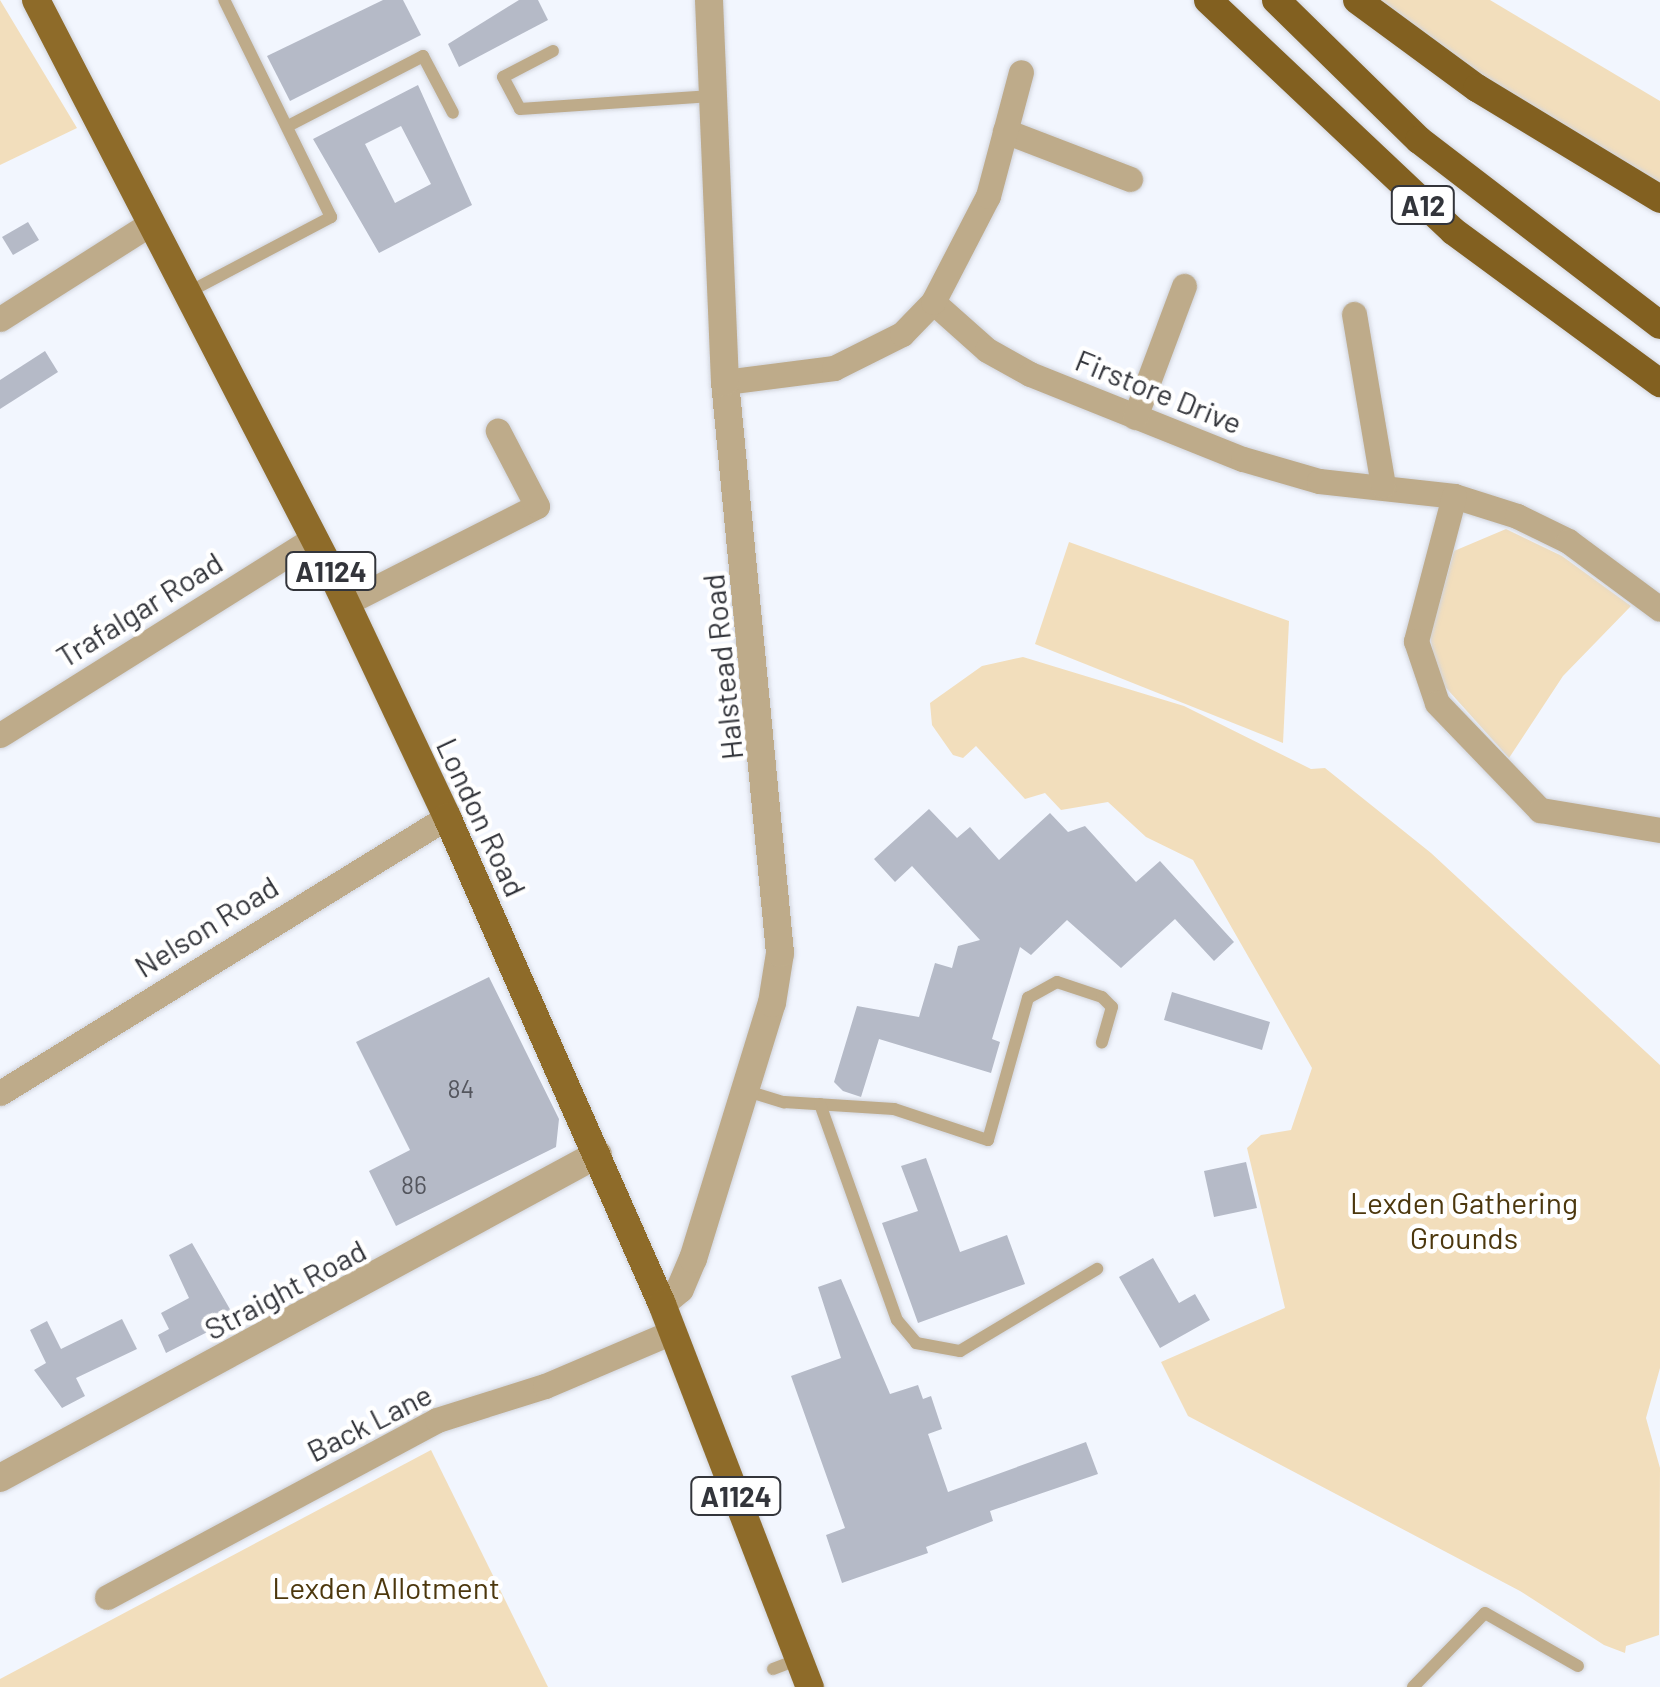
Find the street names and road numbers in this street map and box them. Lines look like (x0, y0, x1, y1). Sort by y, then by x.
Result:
road number: A12 (1390, 182, 1456, 228)
street label: Firstore Drive (1071, 341, 1247, 441)
street label: Trafalgar Road (50, 544, 228, 674)
road number: A1124 (284, 548, 378, 594)
street label: Halstead Road (694, 572, 750, 762)
street label: London Road (430, 732, 534, 902)
street label: Nelson Road (128, 868, 284, 984)
street label: Straight Road (198, 1231, 372, 1347)
street label: Back Lane (301, 1375, 437, 1469)
road number: A1124 (688, 1473, 784, 1519)

